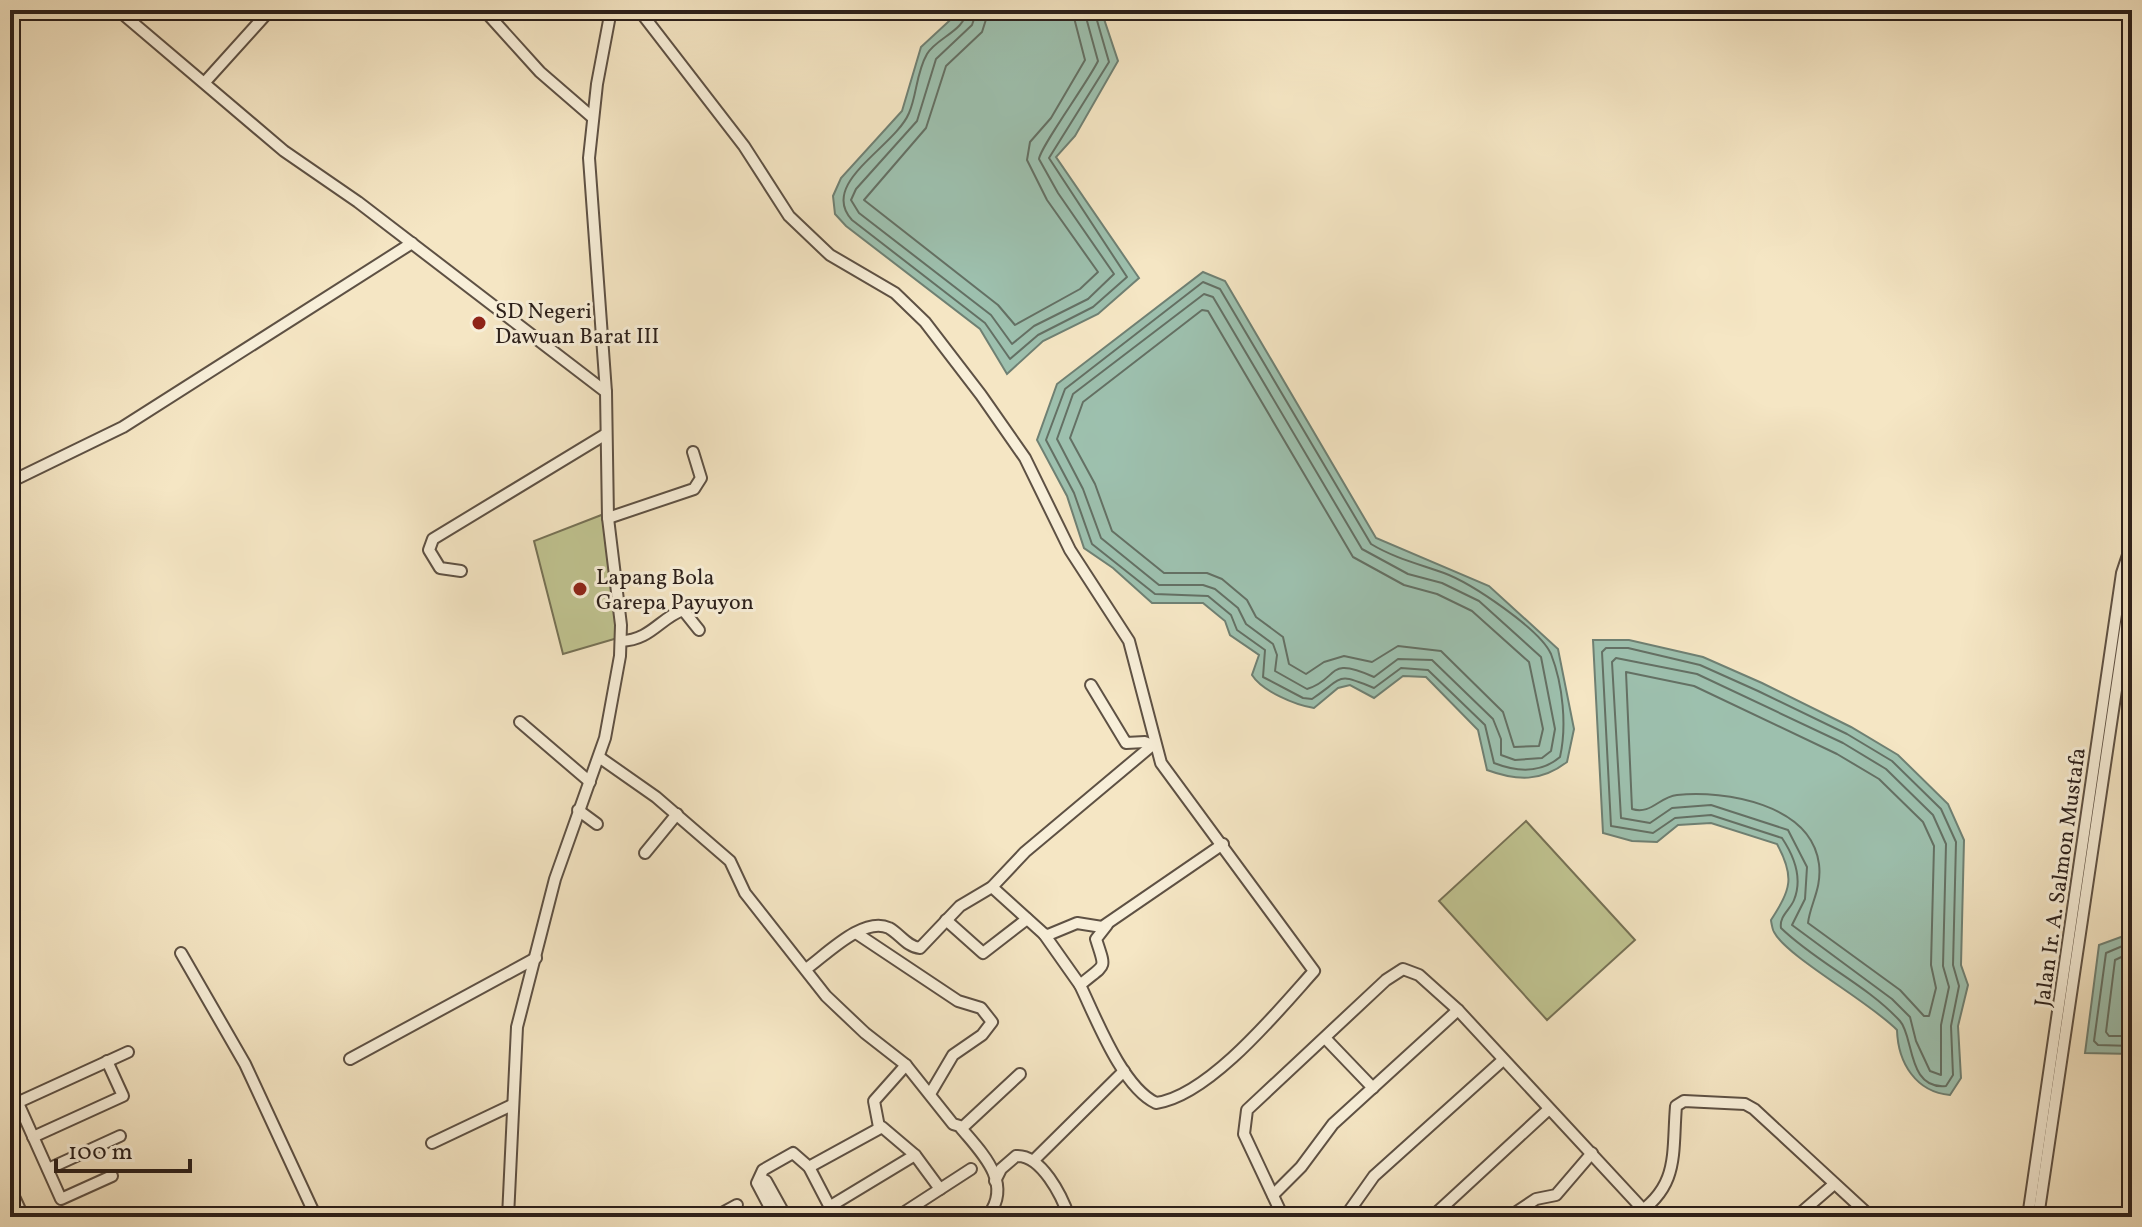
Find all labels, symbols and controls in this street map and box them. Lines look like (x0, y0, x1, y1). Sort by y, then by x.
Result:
place label: SD Negeri Dawuan Barat III (495, 297, 659, 353)
marker: SD Negeri Dawuan Barat III (470, 314, 488, 332)
place label: Lapang Bola Garepa Payuyon (596, 563, 754, 619)
marker: Lapang Bola Garepa Payuyon (571, 580, 589, 598)
street label: Jalan Ir. A. Salmon Mustafa (2028, 746, 2095, 1009)
scale bar (56, 1123, 190, 1173)
text: 100 m (68, 1136, 133, 1170)

